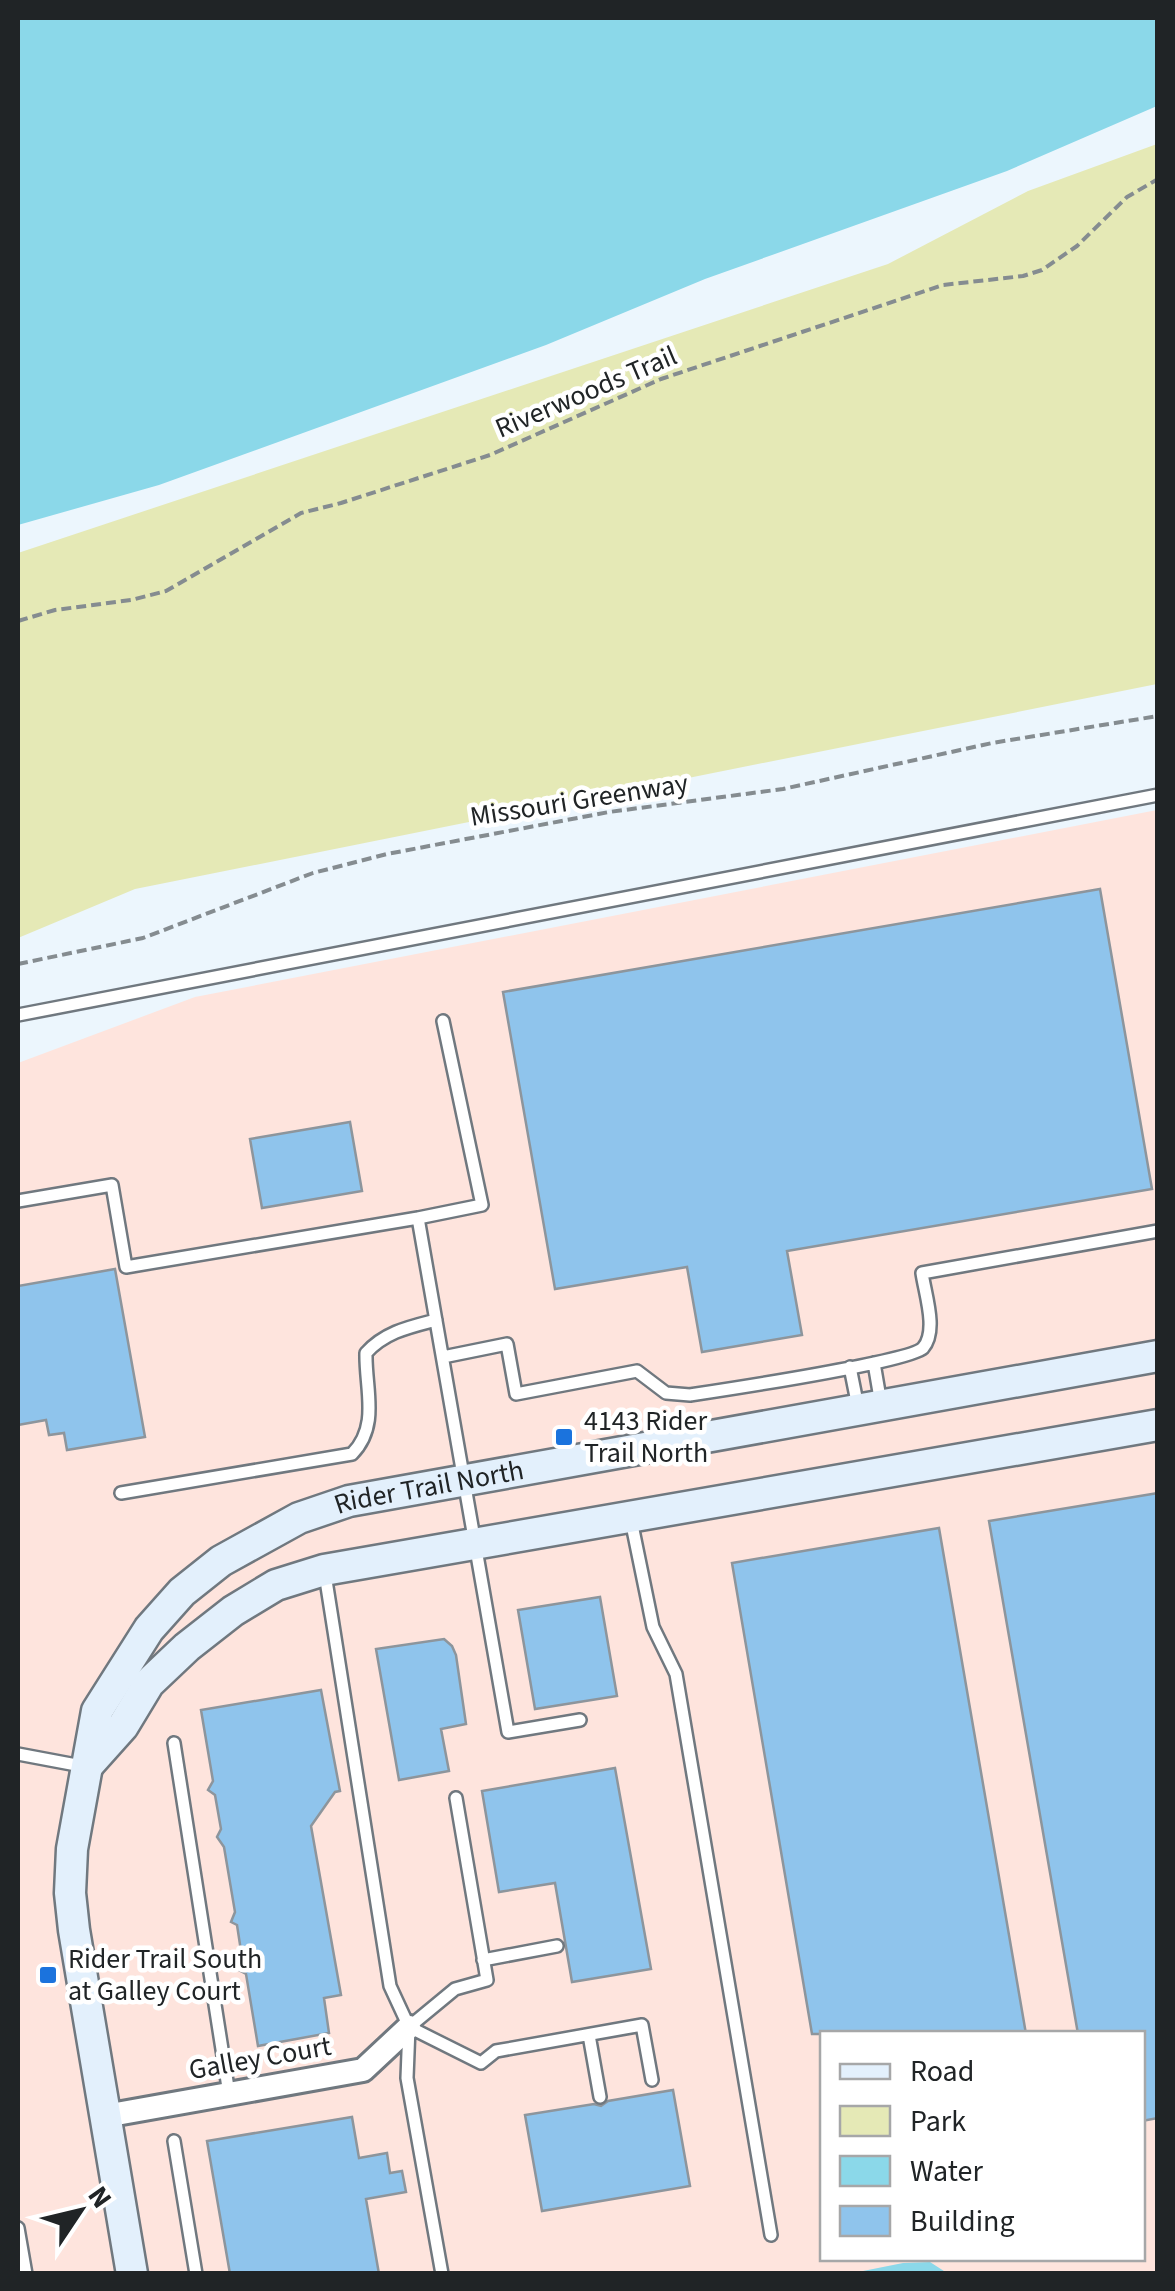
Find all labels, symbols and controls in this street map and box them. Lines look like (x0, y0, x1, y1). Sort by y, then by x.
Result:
street label: Riverwoods Trail (489, 336, 683, 448)
street label: Missouri Greenway (467, 763, 691, 837)
place label: 4143 Rider Trail North (584, 1401, 708, 1473)
marker: 4143 Rider Trail North (553, 1426, 575, 1448)
street label: Rider Trail North (329, 1450, 527, 1525)
place label: Rider Trail South at Galley Court (68, 1939, 262, 2011)
marker: Rider Trail South at Galley Court (37, 1964, 59, 1986)
street label: Galley Court (186, 2026, 335, 2090)
legend (820, 2031, 1145, 2261)
text: Road (910, 2050, 974, 2093)
text: Park (910, 2100, 966, 2143)
text: Water (910, 2150, 983, 2193)
north arrow (30, 2161, 130, 2261)
text: N (78, 2178, 121, 2216)
text: Building (910, 2200, 1015, 2243)

